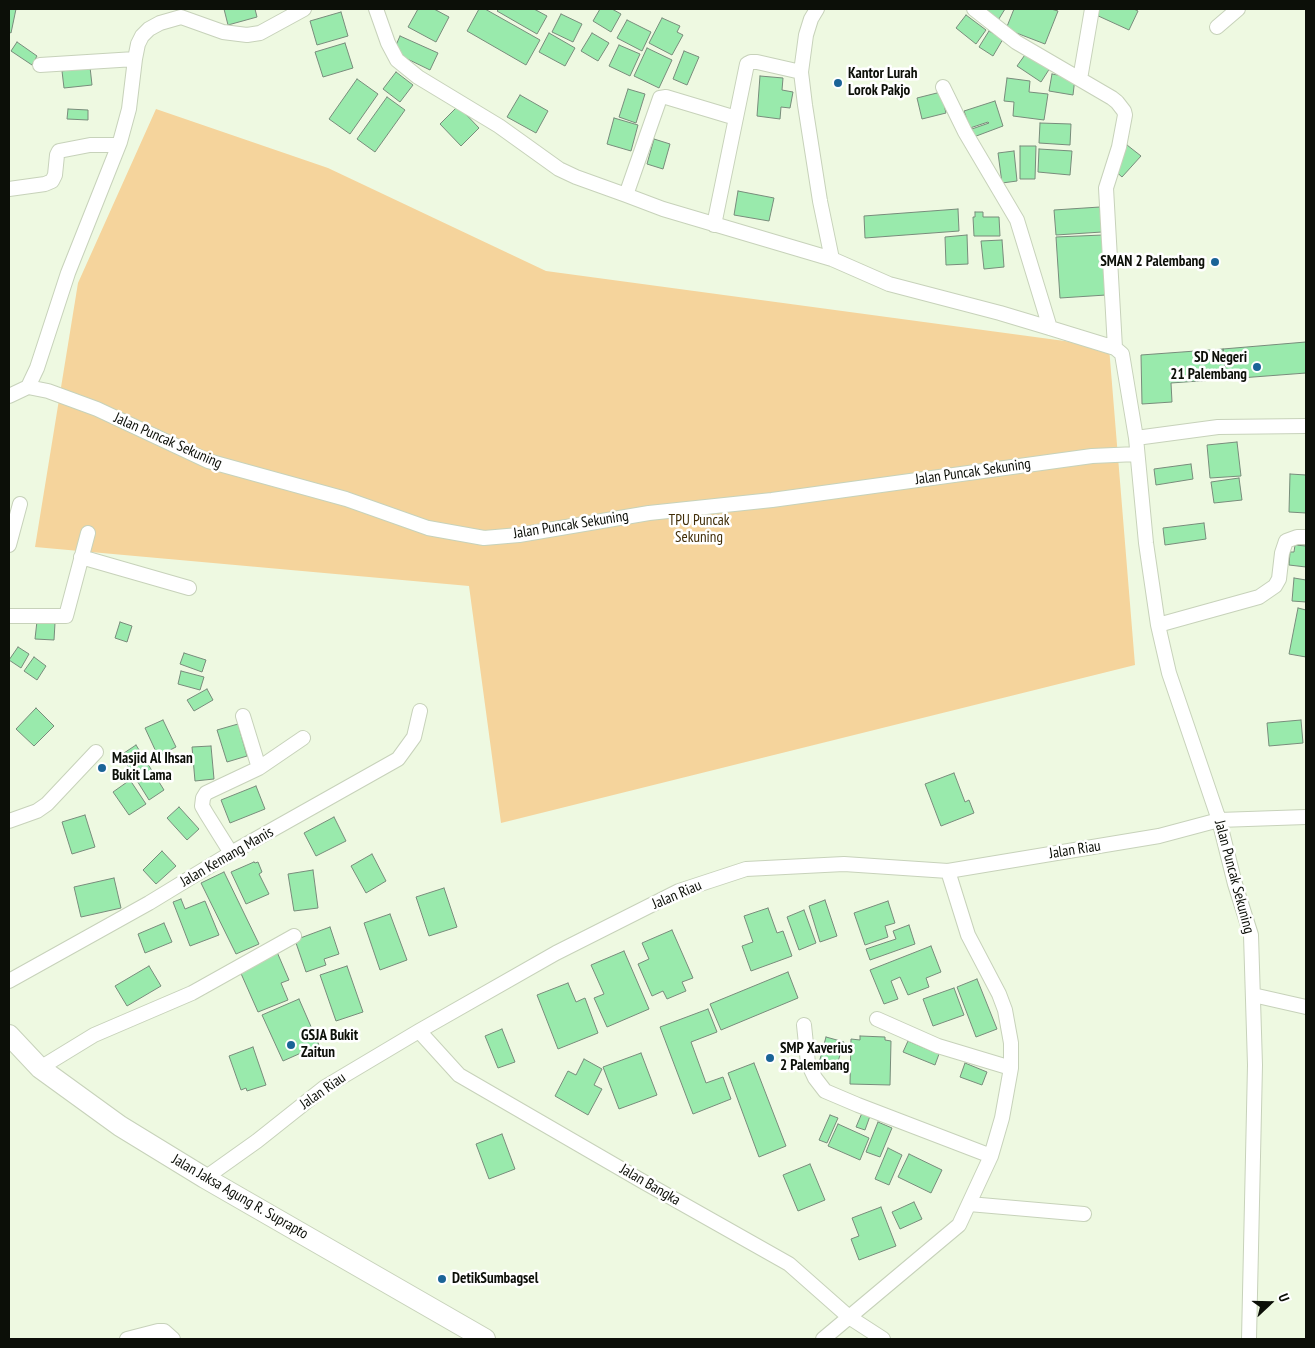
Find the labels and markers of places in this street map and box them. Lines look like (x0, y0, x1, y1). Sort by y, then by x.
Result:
place label: Kantor Lurah Lorok Pakjo (848, 65, 917, 100)
marker: Kantor Lurah Lorok Pakjo (832, 77, 844, 89)
place label: SMAN 2 Palembang (1100, 253, 1205, 271)
marker: SMAN 2 Palembang (1209, 256, 1221, 268)
place label: SD Negeri 21 Palembang (1170, 349, 1247, 384)
marker: SD Negeri 21 Palembang (1251, 361, 1263, 373)
place label: Masjid Al Ihsan Bukit Lama (112, 750, 193, 785)
marker: Masjid Al Ihsan Bukit Lama (96, 762, 108, 774)
place label: GSJA Bukit Zaitun (301, 1027, 358, 1062)
marker: GSJA Bukit Zaitun (285, 1039, 297, 1051)
place label: SMP Xaverius 2 Palembang (780, 1040, 853, 1075)
marker: SMP Xaverius 2 Palembang (764, 1052, 776, 1064)
place label: DetikSumbagsel (452, 1270, 538, 1288)
marker: DetikSumbagsel (436, 1273, 448, 1285)

